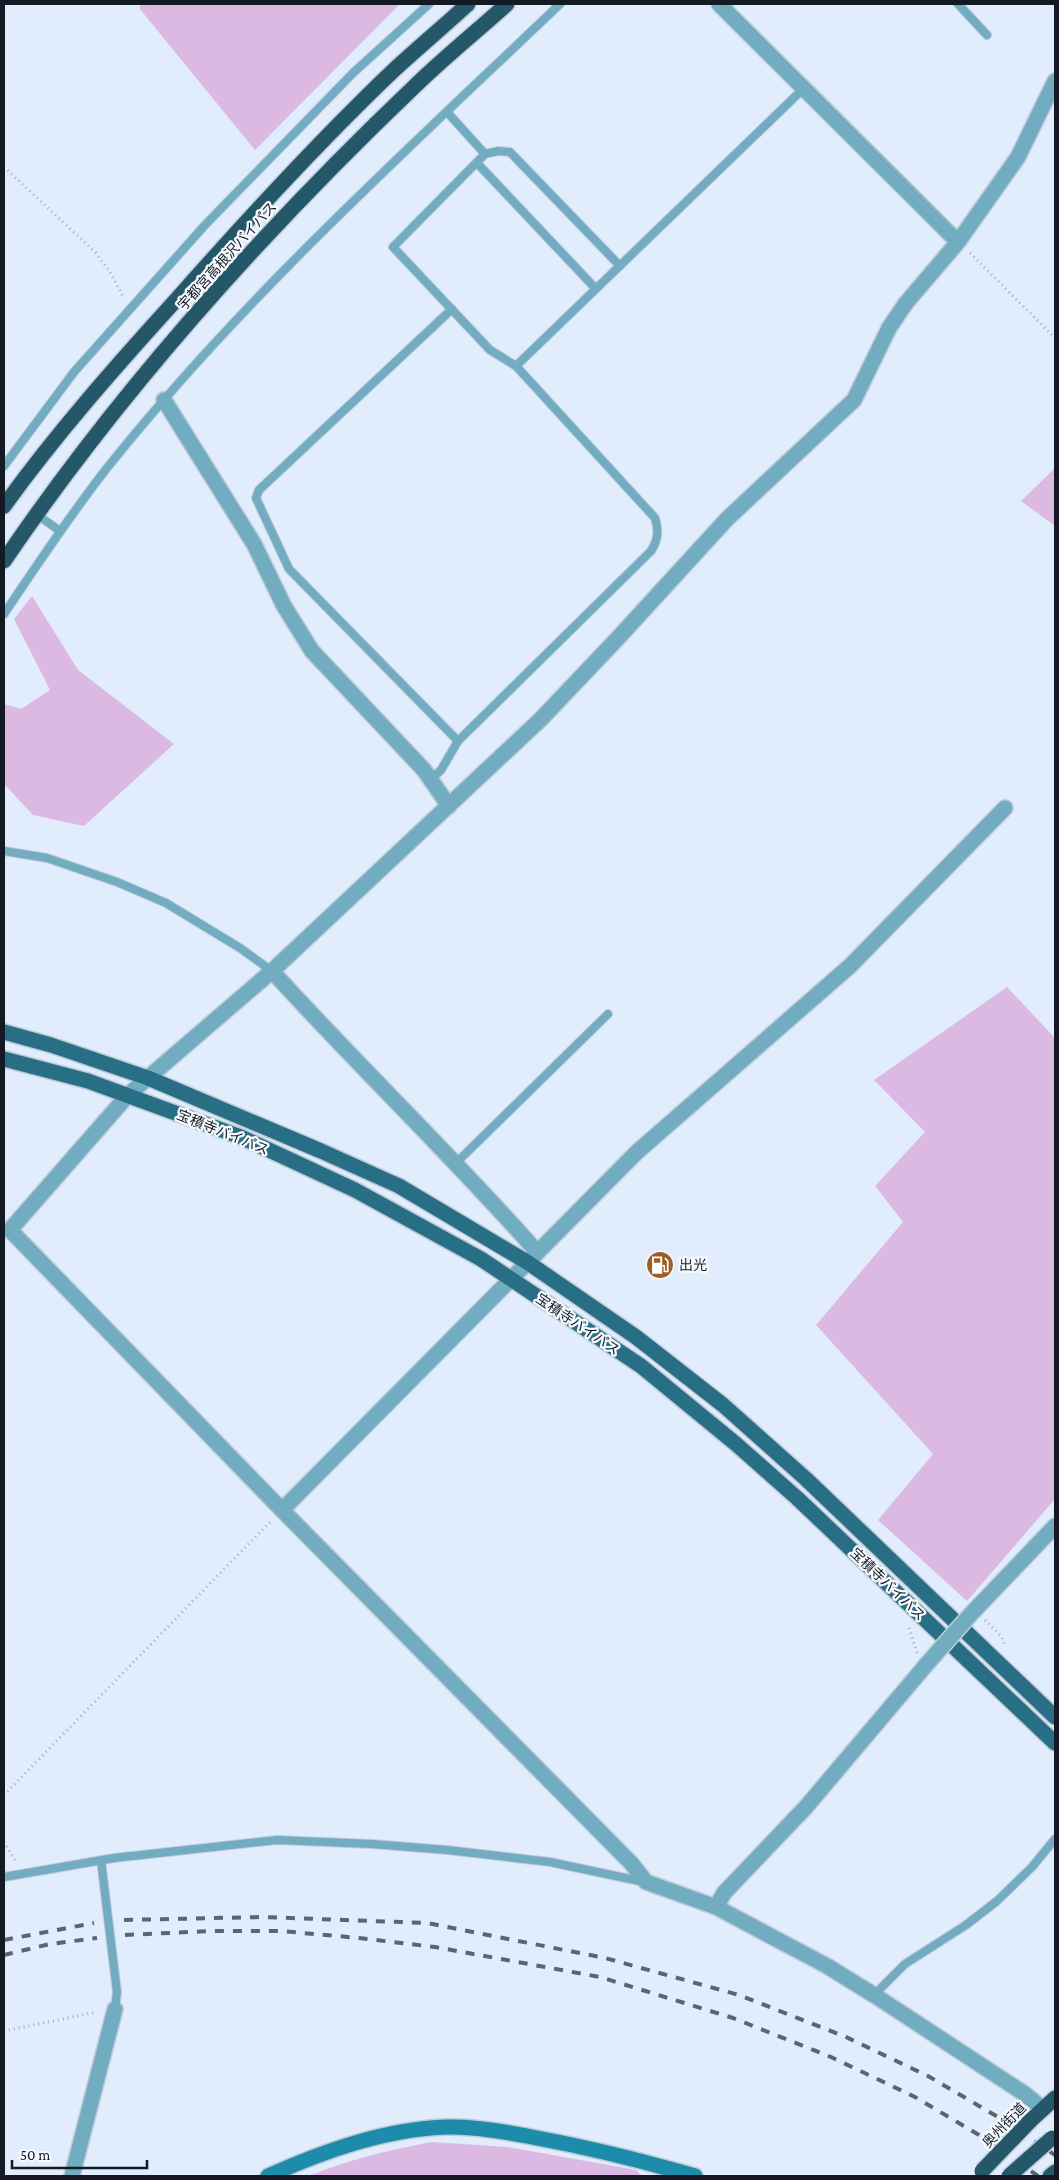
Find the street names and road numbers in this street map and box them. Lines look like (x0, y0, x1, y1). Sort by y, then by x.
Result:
street label: 宇都宮高根沢バイパス (174, 199, 280, 313)
street label: 宝積寺バイパス (175, 1106, 271, 1158)
street label: 宝積寺バイパス (533, 1290, 623, 1358)
street label: 宝積寺バイパス (847, 1544, 929, 1624)
street label: 奥州街道 (979, 2099, 1029, 2151)

